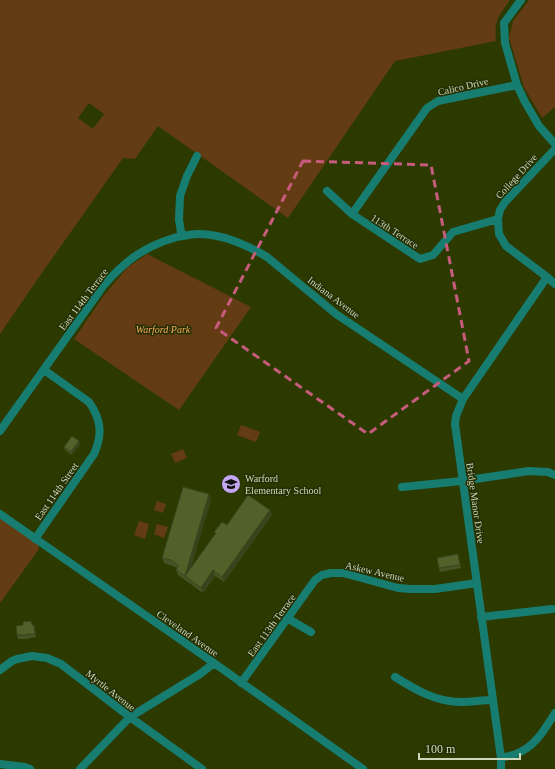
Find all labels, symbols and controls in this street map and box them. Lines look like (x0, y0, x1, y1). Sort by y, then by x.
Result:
street label: Calico Drive (437, 75, 490, 98)
street label: College Drive (493, 151, 540, 201)
street label: 113th Terrace (369, 212, 421, 251)
street label: East 114th Terrace (57, 266, 110, 332)
street label: Indiana Avenue (306, 274, 362, 321)
park label: Warford Park (136, 324, 191, 335)
street label: East 114th Street (32, 460, 81, 522)
street label: Bridge Manor Drive (464, 462, 487, 545)
school or university icon: Warford Elementary School (220, 473, 242, 495)
place label: Warford Elementary School (245, 473, 322, 496)
street label: Askew Avenue (344, 559, 406, 584)
street label: East 113th Terrace (245, 592, 298, 659)
street label: Cleveland Avenue (155, 608, 221, 659)
street label: Myrtle Avenue (84, 668, 138, 713)
scale bar (419, 735, 520, 761)
text: 100 m (425, 742, 456, 756)

